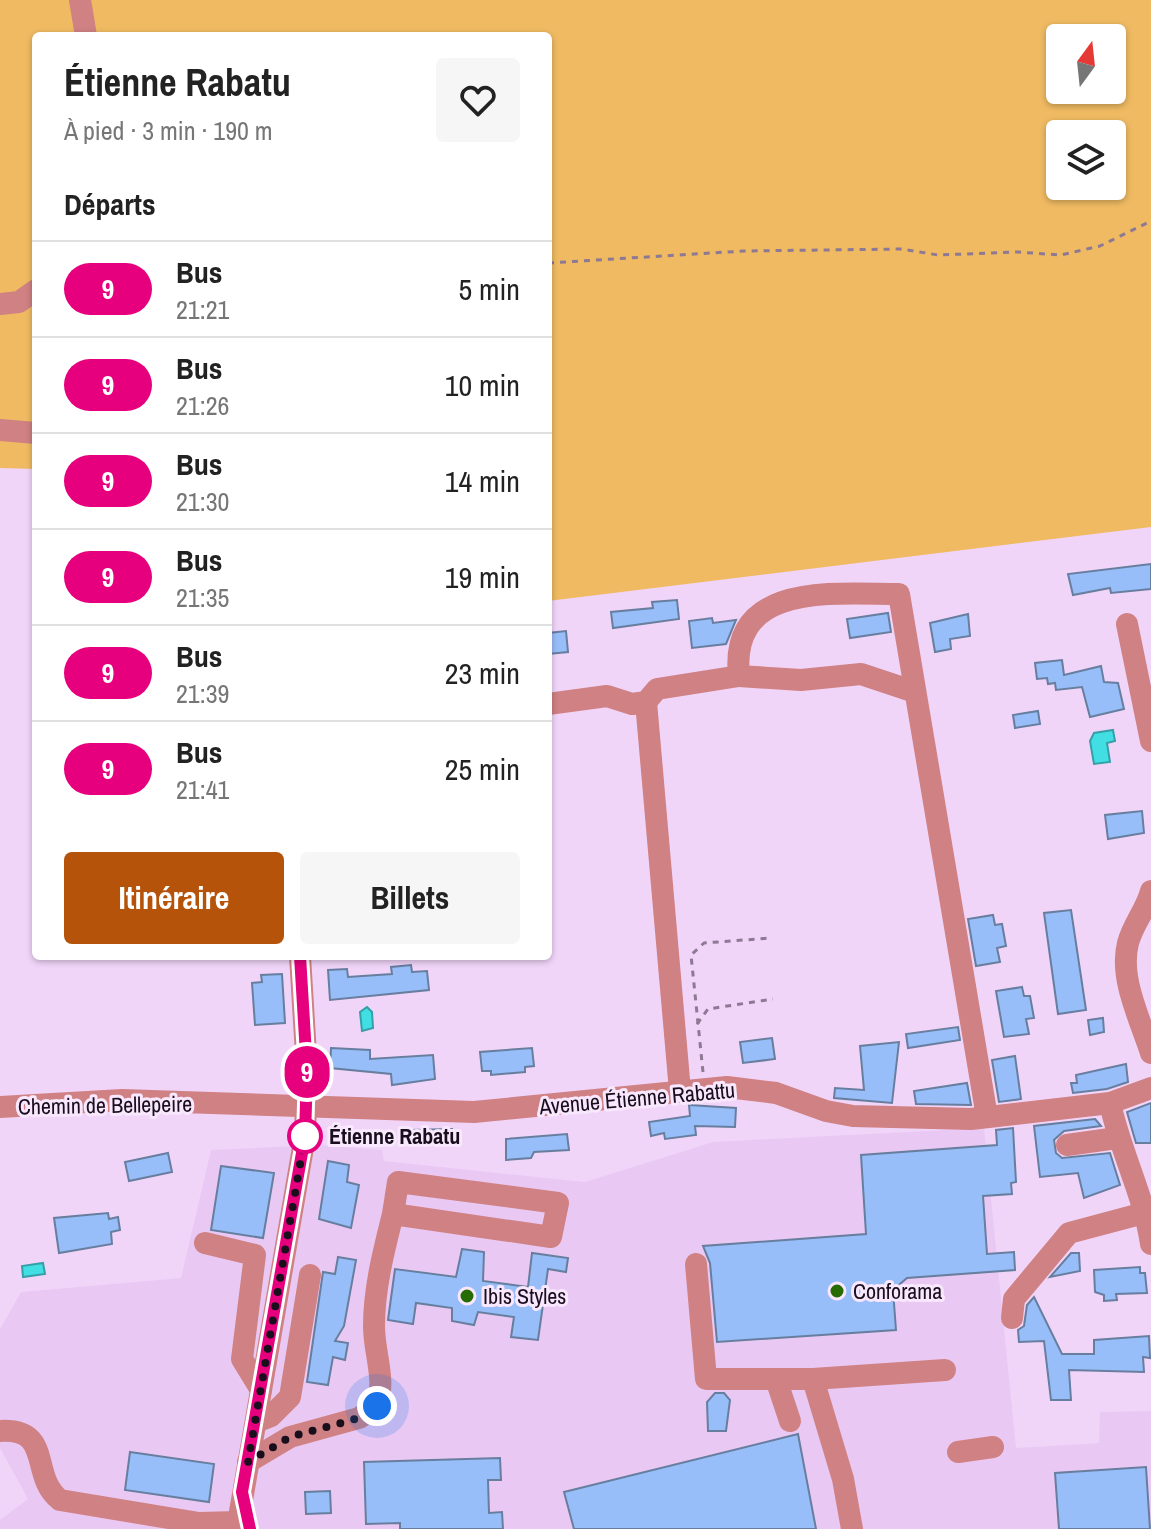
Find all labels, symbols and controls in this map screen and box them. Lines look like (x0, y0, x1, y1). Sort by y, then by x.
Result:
north arrow (1046, 24, 1126, 104)
map controls (1046, 24, 1126, 200)
text: Étienne Rabatu (64, 57, 291, 108)
button: heart (436, 58, 520, 142)
text: À pied · 3 min · 190 m (64, 113, 273, 148)
button: layers (1046, 120, 1126, 200)
text: Départs (64, 184, 156, 224)
text: Bus (176, 252, 222, 292)
text: 5 min (458, 269, 520, 309)
text: 9 (102, 270, 114, 308)
text: 21:21 (176, 292, 229, 327)
text: Bus (176, 348, 222, 388)
text: 10 min (445, 365, 520, 405)
text: 9 (102, 366, 114, 404)
text: 21:26 (176, 388, 229, 423)
text: Bus (176, 444, 222, 484)
text: 14 min (445, 461, 520, 501)
text: 9 (102, 462, 114, 500)
text: 21:30 (176, 484, 229, 519)
text: Bus (176, 540, 222, 580)
text: 19 min (445, 557, 520, 597)
text: 9 (102, 558, 114, 596)
text: 21:35 (176, 580, 229, 615)
text: Bus (176, 636, 222, 676)
text: 23 min (445, 653, 520, 693)
text: 9 (102, 654, 114, 692)
text: 21:39 (176, 676, 229, 711)
text: Bus (176, 732, 222, 772)
text: 25 min (445, 749, 520, 789)
text: 9 (102, 750, 114, 788)
text: 21:41 (176, 772, 229, 807)
button: Itinéraire (64, 852, 284, 944)
button: Billets (300, 852, 520, 944)
line badge: 9 (281, 1046, 333, 1098)
text: 9 (301, 1053, 313, 1091)
street label: Avenue Étienne Rabattu (537, 1075, 736, 1122)
street label: Chemin de Bellepeire (18, 1088, 192, 1122)
marker: Étienne Rabatu (288, 1119, 322, 1153)
place label: Étienne Rabatu (329, 1121, 460, 1151)
place label: Conforama (853, 1276, 942, 1306)
place label: Ibis Styles (483, 1281, 566, 1311)
marker: Conforama (828, 1282, 846, 1300)
marker: Ibis Styles (458, 1287, 476, 1305)
your location (357, 1386, 397, 1426)

